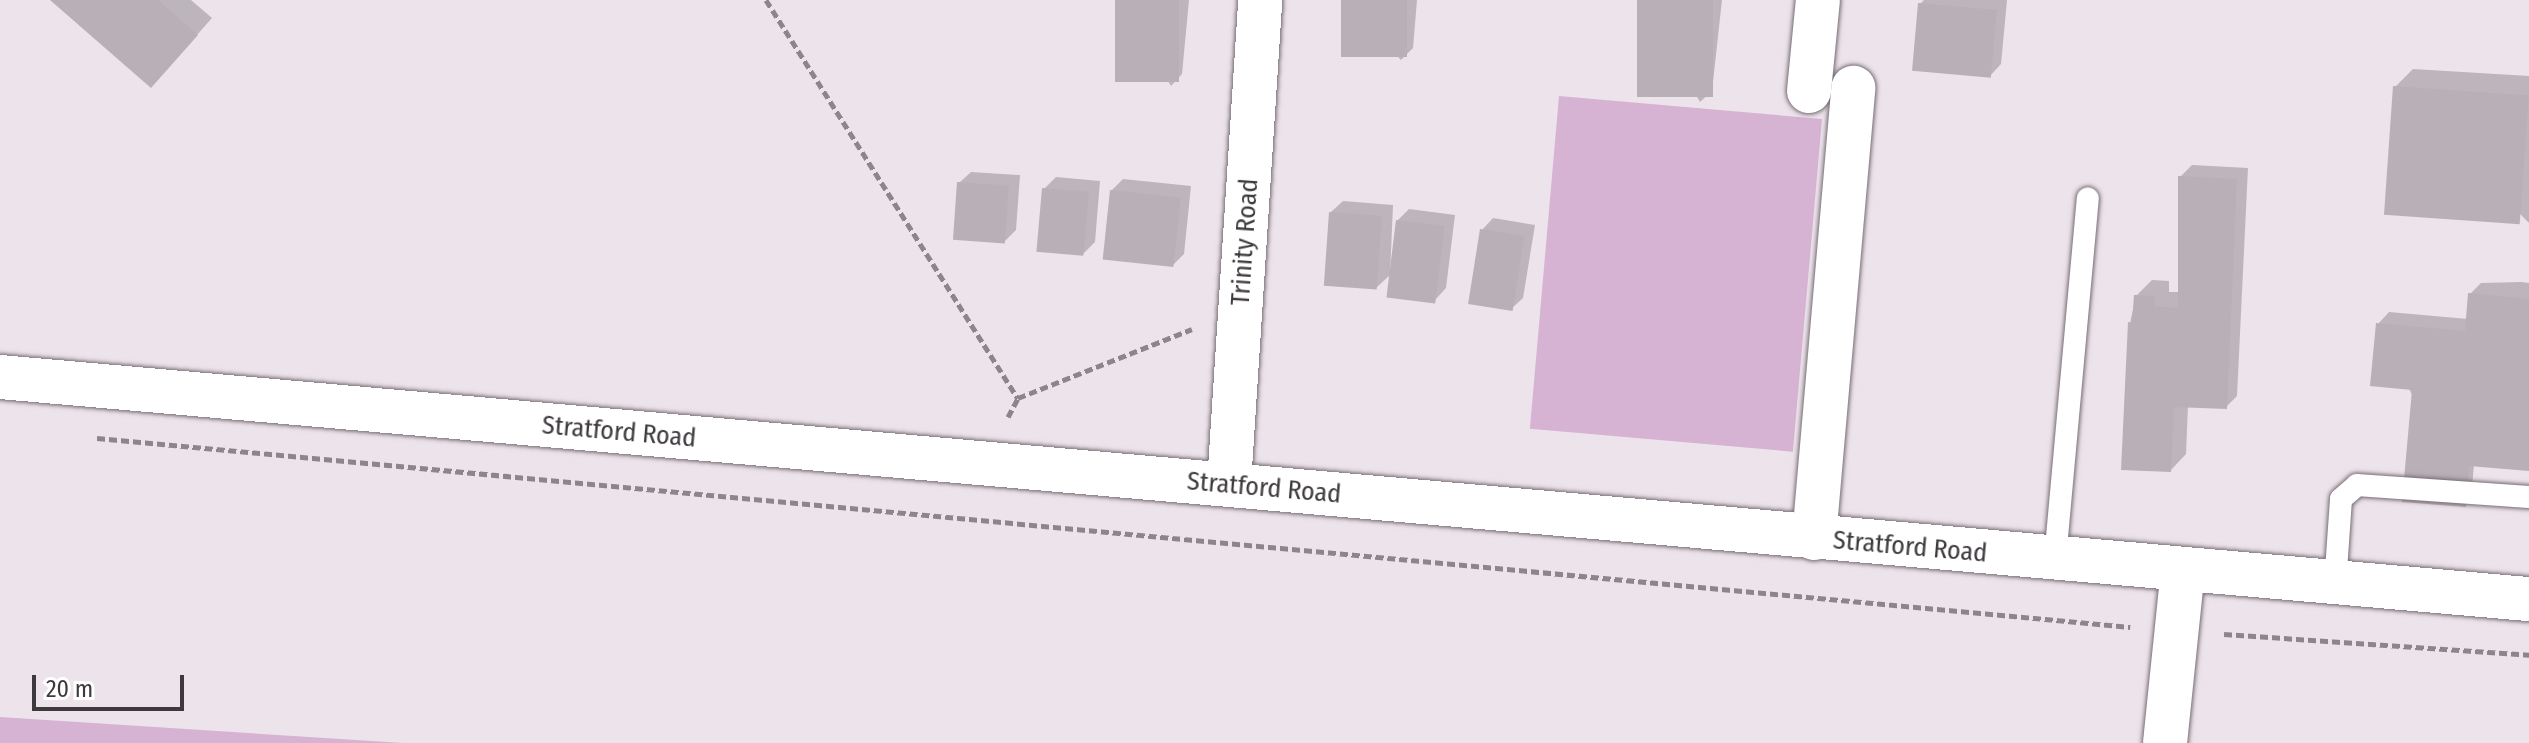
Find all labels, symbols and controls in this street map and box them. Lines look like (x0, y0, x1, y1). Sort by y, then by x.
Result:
street label: Trinity Road (1225, 177, 1265, 307)
street label: Stratford Road (541, 410, 697, 454)
street label: Stratford Road (1186, 466, 1342, 510)
street label: Stratford Road (1832, 525, 1988, 569)
scale bar (36, 659, 188, 709)
text: 20 m (46, 675, 93, 703)

